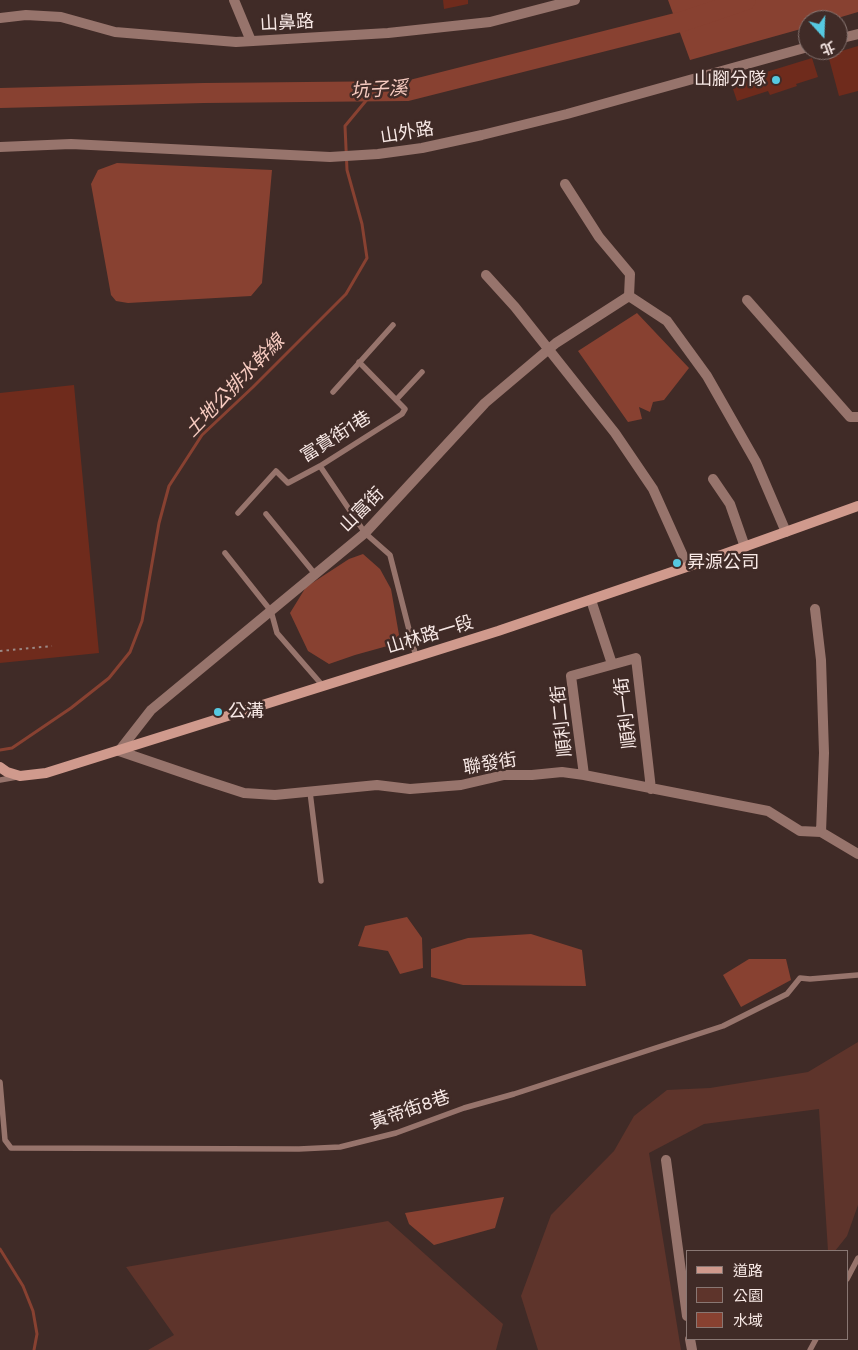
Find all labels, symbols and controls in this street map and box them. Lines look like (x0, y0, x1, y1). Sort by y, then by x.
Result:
north arrow (798, 10, 848, 60)
street label: 山鼻路 (259, 11, 315, 35)
text: 北 (818, 38, 837, 58)
place label: 山腳分隊 (694, 69, 766, 91)
marker: 山腳分隊 (770, 74, 782, 86)
water label: 坑子溪 (350, 77, 408, 103)
street label: 山外路 (379, 118, 435, 148)
water label: 土地公排水幹線 (181, 330, 289, 442)
street label: 富貴街1巷 (297, 407, 375, 467)
street label: 山富街 (335, 483, 389, 537)
place label: 昇源公司 (687, 552, 759, 574)
marker: 昇源公司 (671, 557, 683, 569)
street label: 山林路一段 (384, 612, 476, 658)
street label: 順利一街 (611, 676, 641, 750)
street label: 順利二街 (547, 684, 577, 758)
place label: 公溝 (228, 701, 264, 723)
marker: 公溝 (212, 706, 224, 718)
street label: 聯發街 (462, 749, 518, 779)
street label: 黃帝街8巷 (367, 1086, 453, 1134)
legend (686, 1250, 848, 1340)
text: 道路 (733, 1262, 763, 1280)
text: 公園 (733, 1287, 763, 1305)
text: 水域 (733, 1312, 763, 1330)

